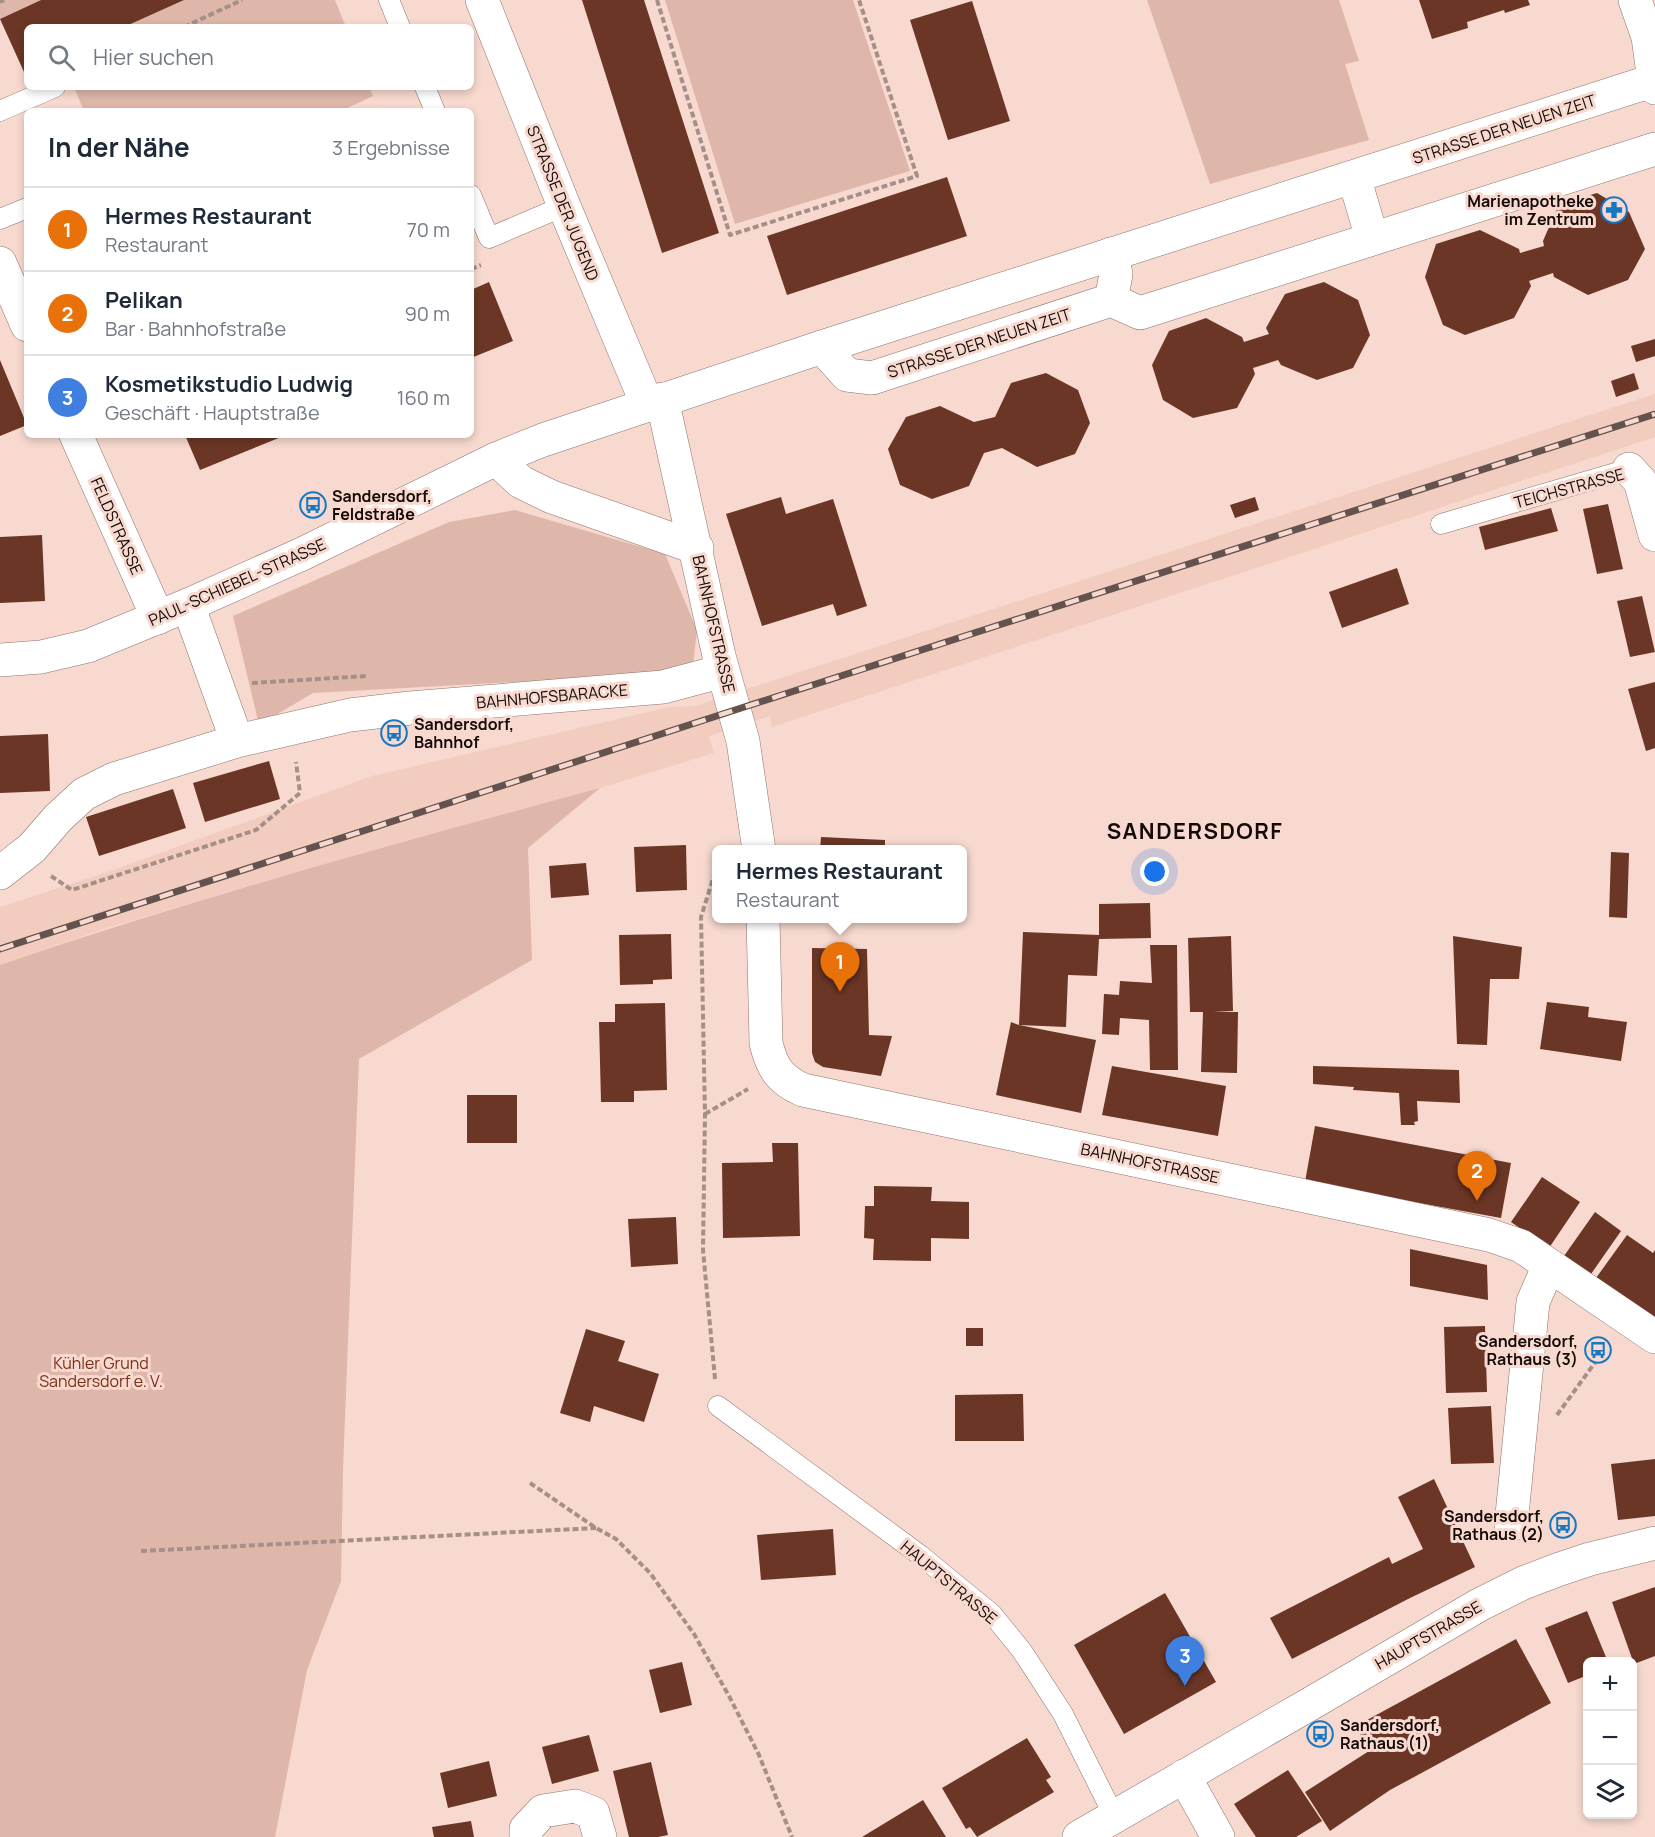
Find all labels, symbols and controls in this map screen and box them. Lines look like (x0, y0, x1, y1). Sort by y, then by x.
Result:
search box (24, 24, 474, 90)
icon: search (45, 41, 78, 74)
text: Hier suchen (93, 42, 214, 72)
street label: STRASSE DER NEUEN ZEIT (1410, 89, 1599, 169)
street label: STRASSE DER JUGEND (522, 122, 604, 284)
text: In der Nähe (48, 129, 190, 165)
text: 3 Ergebnisse (332, 134, 450, 161)
place label: Marienapotheke im Zentrum (1467, 190, 1594, 230)
pharmacy icon: Marienapotheke im Zentrum (1599, 195, 1629, 225)
text: Hermes Restaurant (105, 201, 312, 231)
text: 1 (63, 216, 72, 243)
text: 70 m (407, 216, 450, 243)
text: Restaurant (105, 231, 209, 258)
text: Pelikan (105, 285, 183, 315)
text: 2 (62, 300, 73, 327)
text: 90 m (404, 300, 450, 327)
street label: STRASSE DER NEUEN ZEIT (885, 303, 1074, 383)
text: Bar · Bahnhofstraße (105, 315, 286, 342)
text: Kosmetikstudio Ludwig (105, 369, 353, 399)
text: 3 (62, 384, 73, 411)
text: 160 m (397, 384, 450, 411)
text: Geschäft · Hauptstraße (105, 399, 320, 426)
street label: TEICHSTRASSE (1511, 463, 1627, 513)
street label: FELDSTRASSE (86, 474, 148, 578)
place label: Sandersdorf, Feldstraße (332, 485, 432, 525)
bus stop icon: Sandersdorf, Feldstraße (298, 490, 328, 520)
street label: PAUL-SCHIEBEL-STRASSE (145, 533, 329, 631)
street label: BAHNHOFSTRASSE (687, 553, 741, 695)
street label: BAHNHOFSBARACKE (475, 678, 629, 714)
place label: Sandersdorf, Bahnhof (414, 713, 514, 753)
bus stop icon: Sandersdorf, Bahnhof (379, 718, 409, 748)
district label: SANDERSDORF (1107, 816, 1283, 846)
popup (712, 845, 967, 923)
text: Hermes Restaurant (736, 856, 943, 886)
your location (1140, 857, 1169, 886)
text: Restaurant (736, 886, 840, 913)
pin: 1 (820, 942, 860, 992)
street label: BAHNHOFSTRASSE (1079, 1138, 1221, 1188)
pin: 2 (1458, 1152, 1496, 1201)
place label: Sandersdorf, Rathaus (3) (1478, 1330, 1578, 1370)
bus stop icon: Sandersdorf, Rathaus (3) (1583, 1335, 1613, 1365)
park label: Kühler Grund Sandersdorf e. V. (39, 1352, 163, 1392)
place label: Sandersdorf, Rathaus (2) (1444, 1505, 1544, 1545)
bus stop icon: Sandersdorf, Rathaus (2) (1548, 1510, 1578, 1540)
street label: HAUPTSTRASSE (896, 1535, 1002, 1629)
street label: HAUPTSTRASSE (1371, 1596, 1485, 1674)
pin: 3 (1166, 1636, 1204, 1686)
map controls (1583, 1657, 1637, 1819)
button: + (1583, 1657, 1637, 1711)
button: − (1583, 1711, 1637, 1765)
place label: Sandersdorf, Rathaus (1) (1340, 1714, 1440, 1754)
bus stop icon: Sandersdorf, Rathaus (1) (1305, 1719, 1335, 1749)
button: layers (1583, 1765, 1637, 1819)

